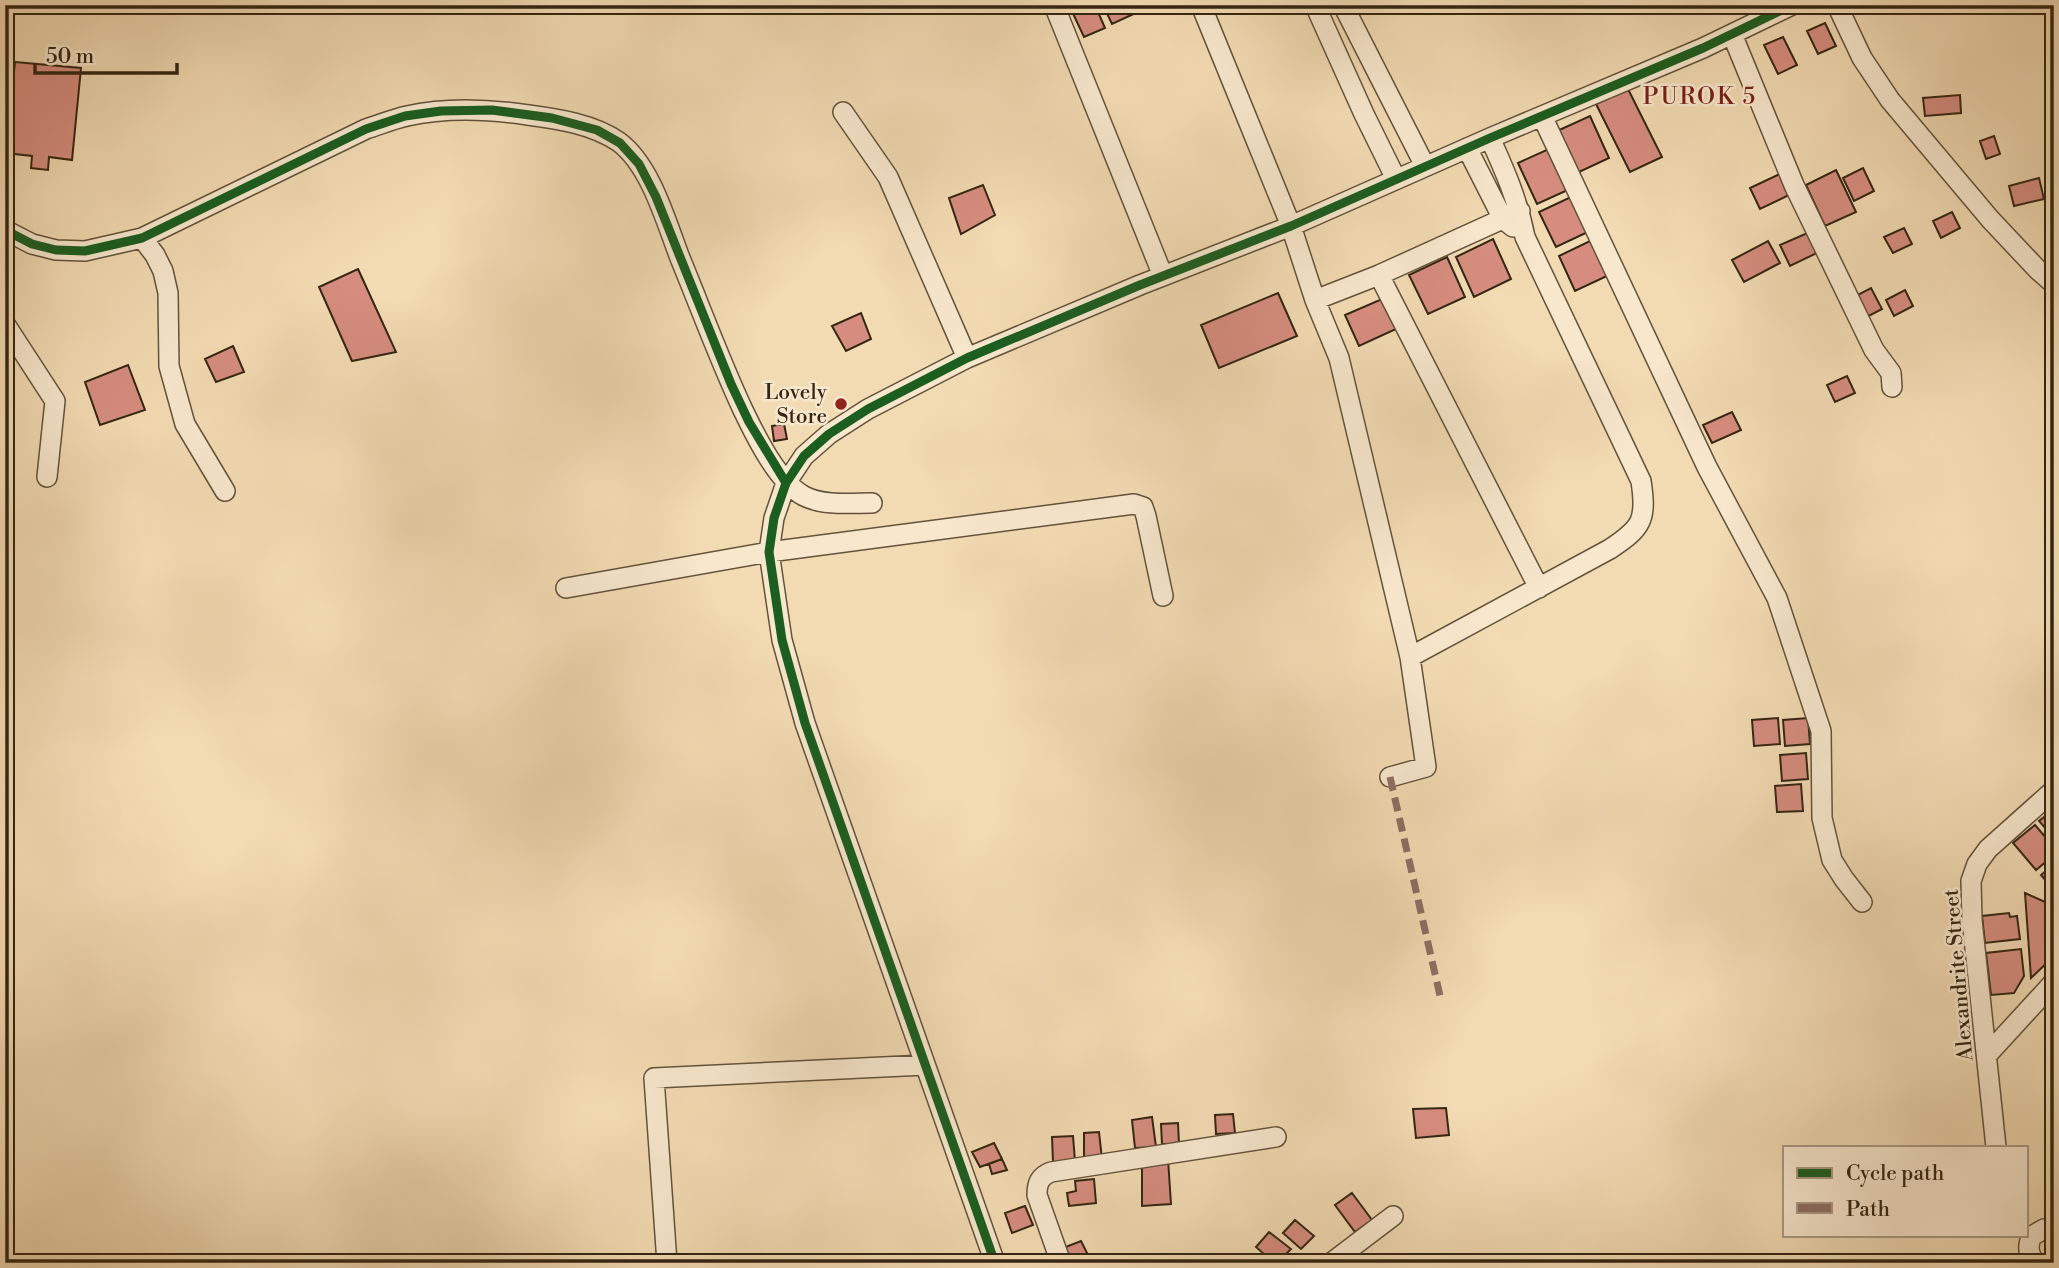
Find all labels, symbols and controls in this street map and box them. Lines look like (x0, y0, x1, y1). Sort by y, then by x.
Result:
scale bar (35, 32, 177, 76)
text: 50 m (46, 44, 94, 70)
district label: PUROK 5 (1643, 83, 1757, 111)
place label: Lovely Store (764, 380, 828, 430)
marker: Lovely Store (833, 396, 849, 412)
street label: Alexandrite Street (1938, 887, 1980, 1063)
legend (1783, 1146, 2028, 1236)
text: Cycle path (1846, 1161, 1945, 1187)
text: Path (1846, 1197, 1891, 1223)

